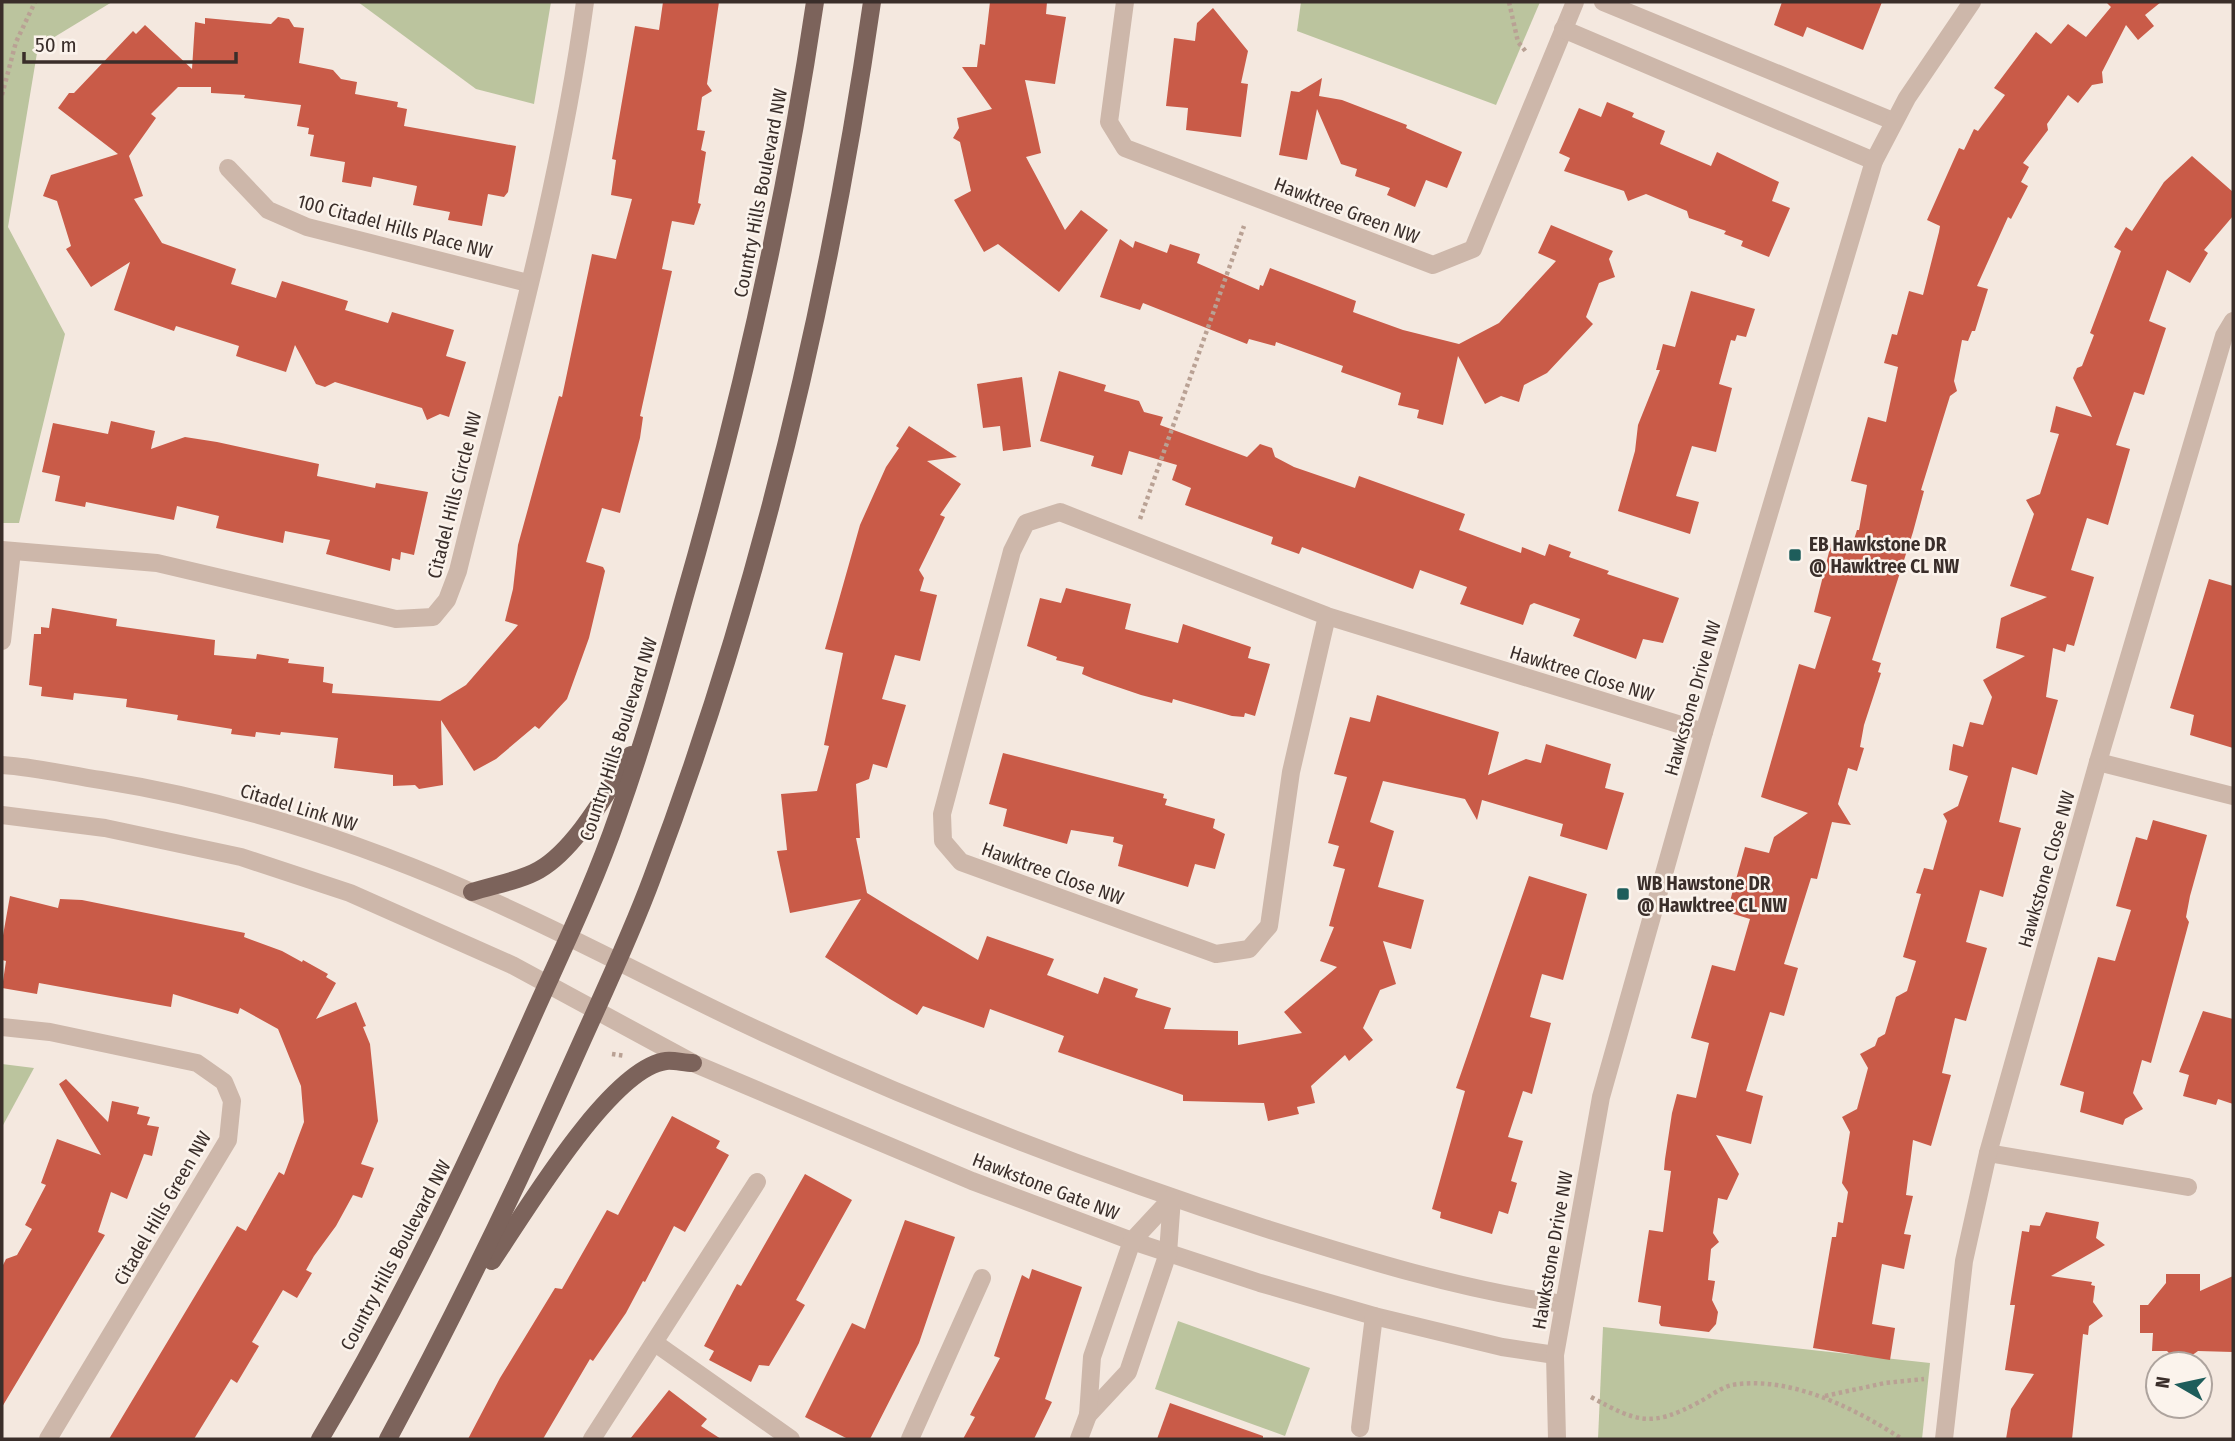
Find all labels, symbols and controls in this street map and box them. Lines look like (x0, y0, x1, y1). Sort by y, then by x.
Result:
scale bar (24, 21, 236, 65)
text: 50 m (35, 32, 77, 58)
street label: Country Hills Boulevard NW (729, 87, 792, 300)
street label: Hawktree Green NW (1271, 172, 1423, 249)
street label: 100 Citadel Hills Place NW (295, 189, 495, 264)
street label: Citadel Hills Circle NW (423, 409, 486, 581)
place label: EB Hawkstone DR @ Hawktree CL NW (1809, 533, 1959, 578)
marker: EB Hawkstone DR @ Hawktree CL NW (1787, 547, 1803, 563)
street label: Hawkstone Drive NW (1659, 618, 1726, 778)
street label: Country Hills Boulevard NW (575, 635, 662, 844)
street label: Hawktree Close NW (1507, 641, 1657, 706)
street label: Citadel Link NW (238, 779, 360, 836)
street label: Hawkstone Close NW (2013, 788, 2080, 950)
street label: Hawktree Close NW (979, 837, 1127, 910)
place label: WB Hawstone DR @ Hawktree CL NW (1637, 872, 1787, 917)
marker: WB Hawstone DR @ Hawktree CL NW (1615, 886, 1631, 902)
street label: Citadel Hills Green NW (109, 1127, 216, 1289)
street label: Hawkstone Gate NW (969, 1148, 1123, 1225)
street label: Country Hills Boulevard NW (335, 1156, 455, 1354)
street label: Hawkstone Drive NW (1527, 1169, 1578, 1331)
north arrow (2144, 1350, 2214, 1420)
text: N (2150, 1375, 2175, 1390)

